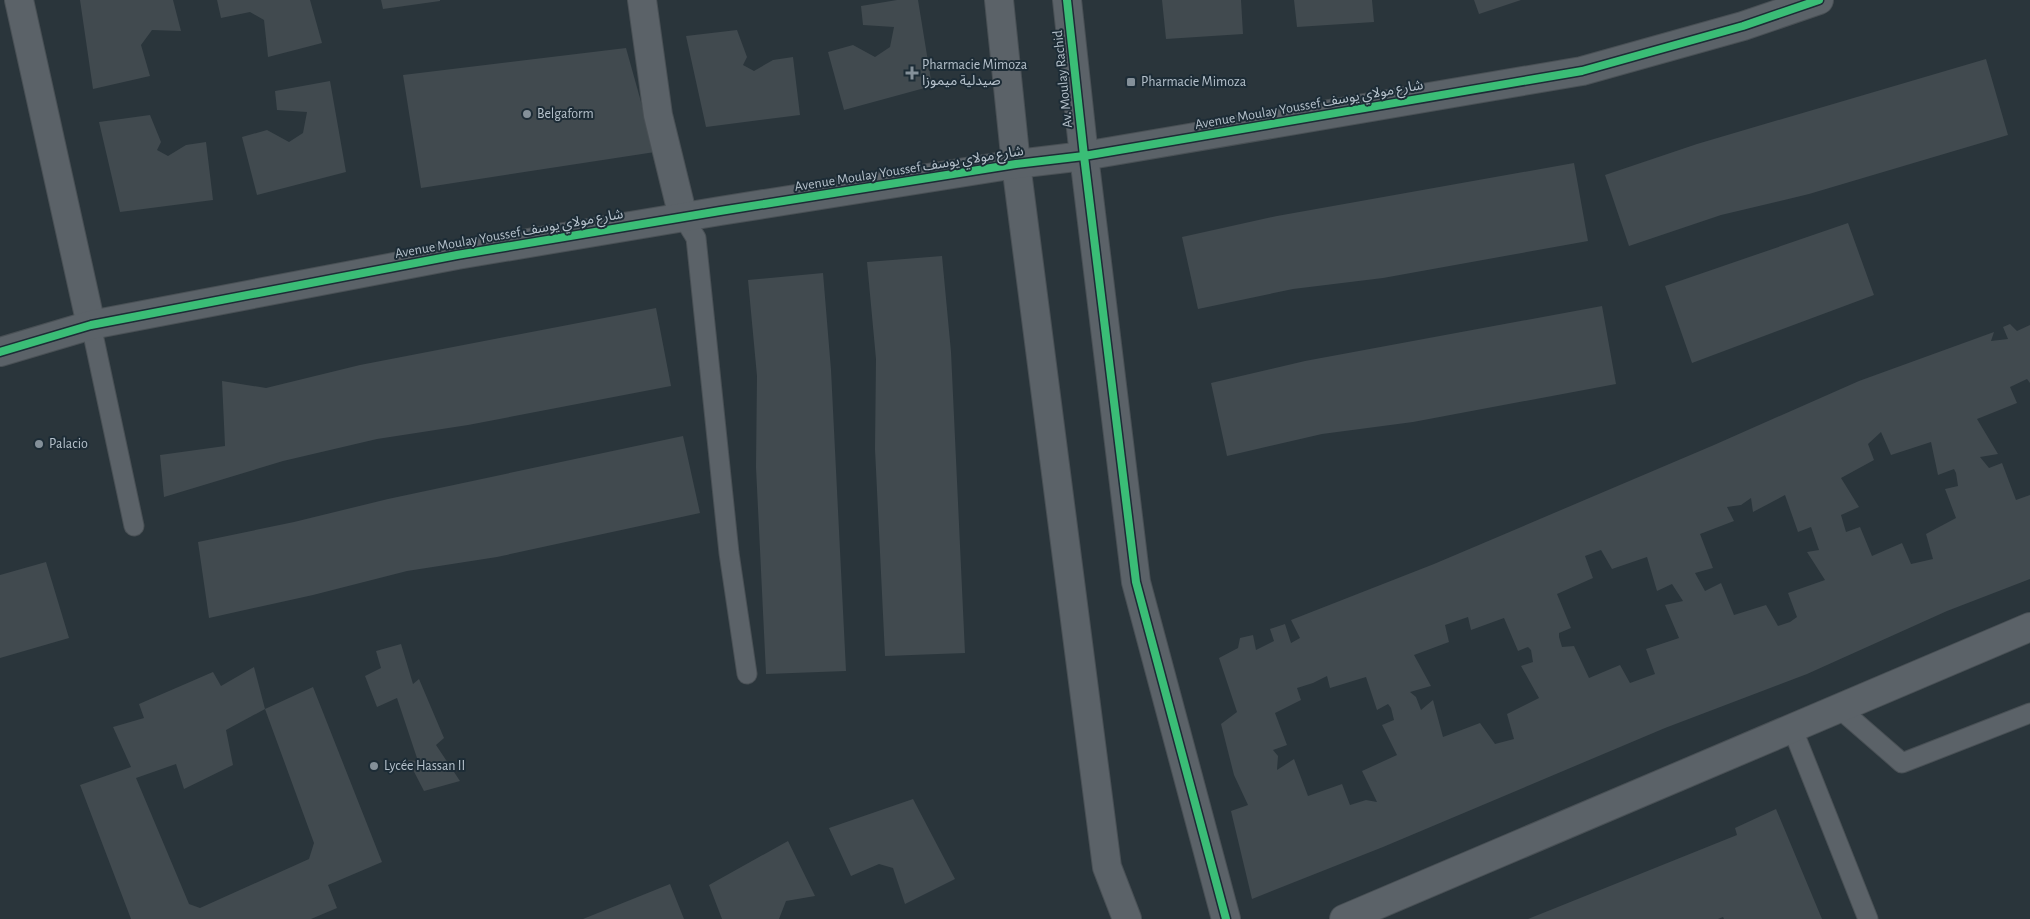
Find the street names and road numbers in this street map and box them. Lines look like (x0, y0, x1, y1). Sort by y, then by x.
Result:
street label: Av. Moulay Rachid (1051, 29, 1075, 129)
street label: Avenue Moulay Youssef شارع مولاي يوسف (1194, 78, 1425, 135)
street label: Avenue Moulay Youssef شارع مولاي يوسف (794, 144, 1025, 197)
street label: Avenue Moulay Youssef شارع مولاي يوسف (394, 207, 625, 264)

